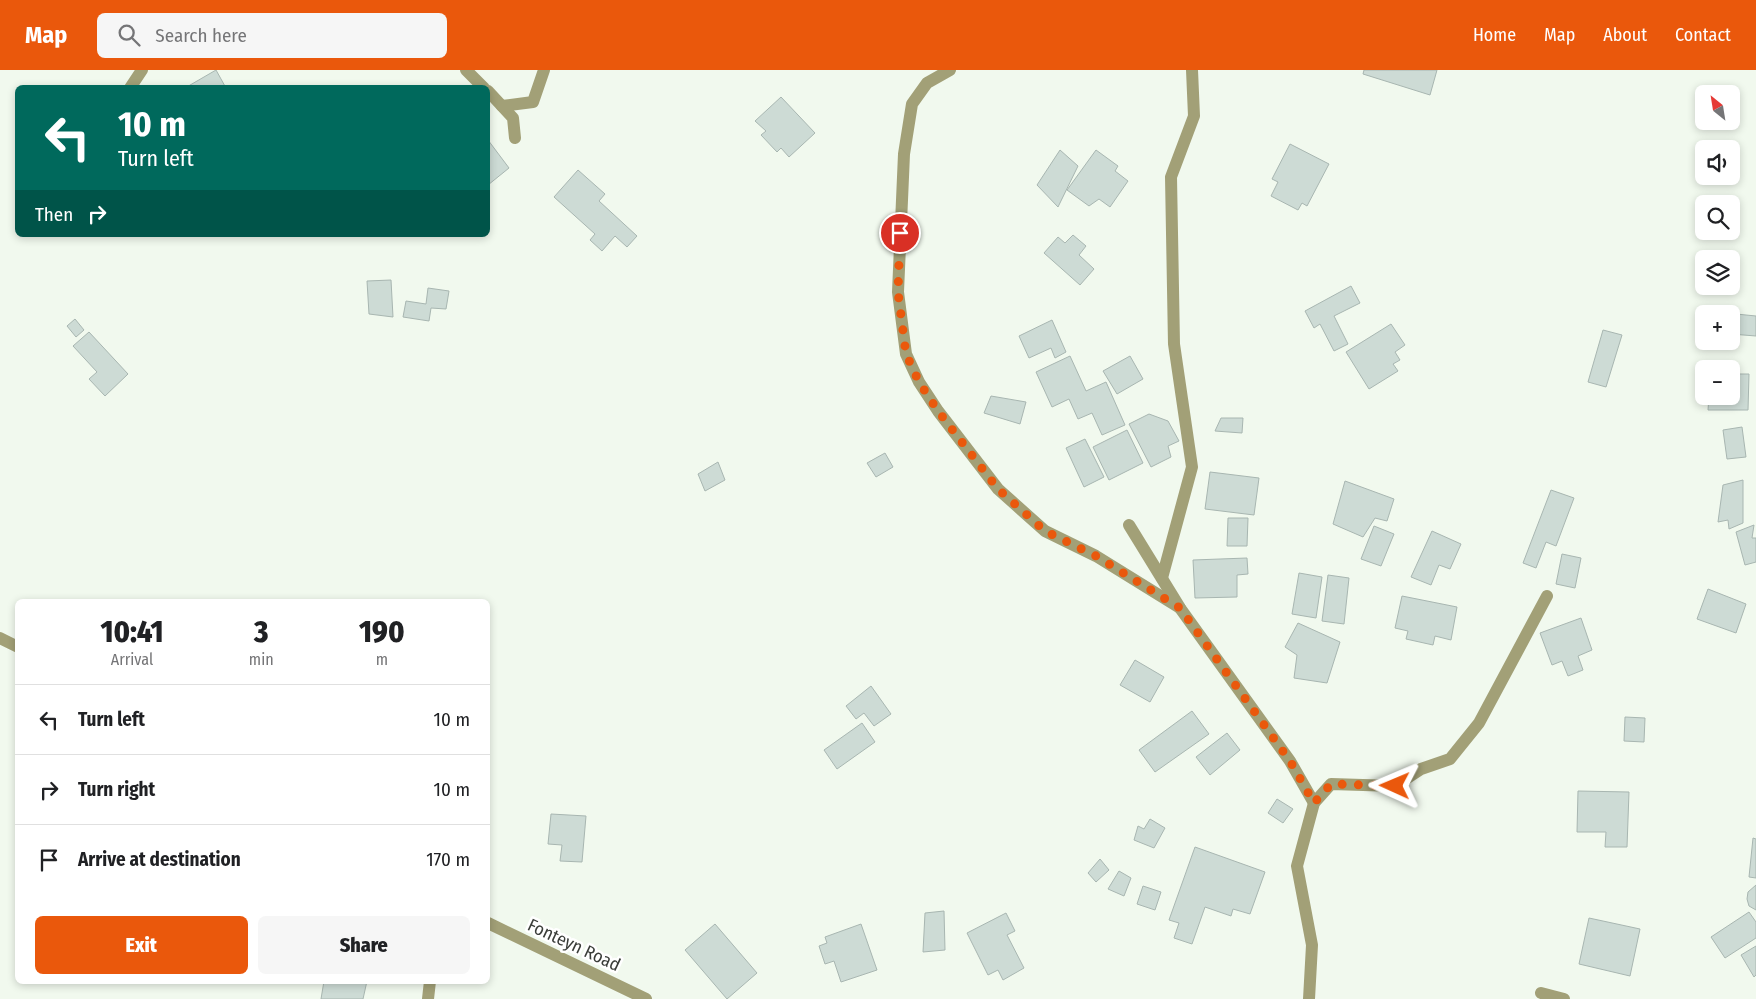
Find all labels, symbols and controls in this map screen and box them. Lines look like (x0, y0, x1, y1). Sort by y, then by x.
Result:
search box (97, 13, 447, 58)
text: Map (25, 21, 67, 49)
icon: search (115, 21, 143, 49)
text: Search here (155, 24, 247, 47)
text: Home (1473, 24, 1516, 46)
text: Map (1544, 24, 1575, 46)
text: About (1603, 24, 1647, 46)
text: Contact (1675, 24, 1731, 46)
north arrow (1695, 85, 1740, 130)
map controls (1695, 85, 1740, 405)
text: 10 m (118, 103, 186, 145)
icon: left (35, 105, 100, 170)
button: sound (1695, 140, 1740, 185)
text: Turn left (118, 145, 194, 172)
button: search (1695, 195, 1740, 240)
icon: right (83, 200, 111, 228)
text: Then (35, 203, 73, 226)
pin (879, 212, 921, 254)
icon: arrive (886, 219, 914, 247)
button: layers (1695, 250, 1740, 295)
button: + (1695, 305, 1740, 350)
button: − (1695, 360, 1740, 405)
text: 10:41 (100, 614, 163, 650)
text: 3 (254, 614, 268, 650)
text: 190 (359, 614, 405, 650)
text: Arrival (111, 650, 153, 669)
text: min (249, 650, 274, 669)
text: m (376, 650, 388, 669)
icon: left (35, 706, 63, 734)
text: Turn left (78, 708, 145, 731)
text: 10 m (434, 708, 470, 731)
position arrow (1368, 759, 1420, 811)
icon: right (35, 776, 63, 804)
text: Turn right (78, 778, 155, 801)
text: 10 m (434, 778, 470, 801)
icon: arrive (35, 846, 63, 874)
text: Arrive at destination (78, 848, 241, 871)
text: 170 m (426, 848, 470, 871)
street label: Fonteyn Road (524, 914, 624, 976)
button: Exit (35, 916, 248, 974)
button: Share (258, 916, 470, 974)

